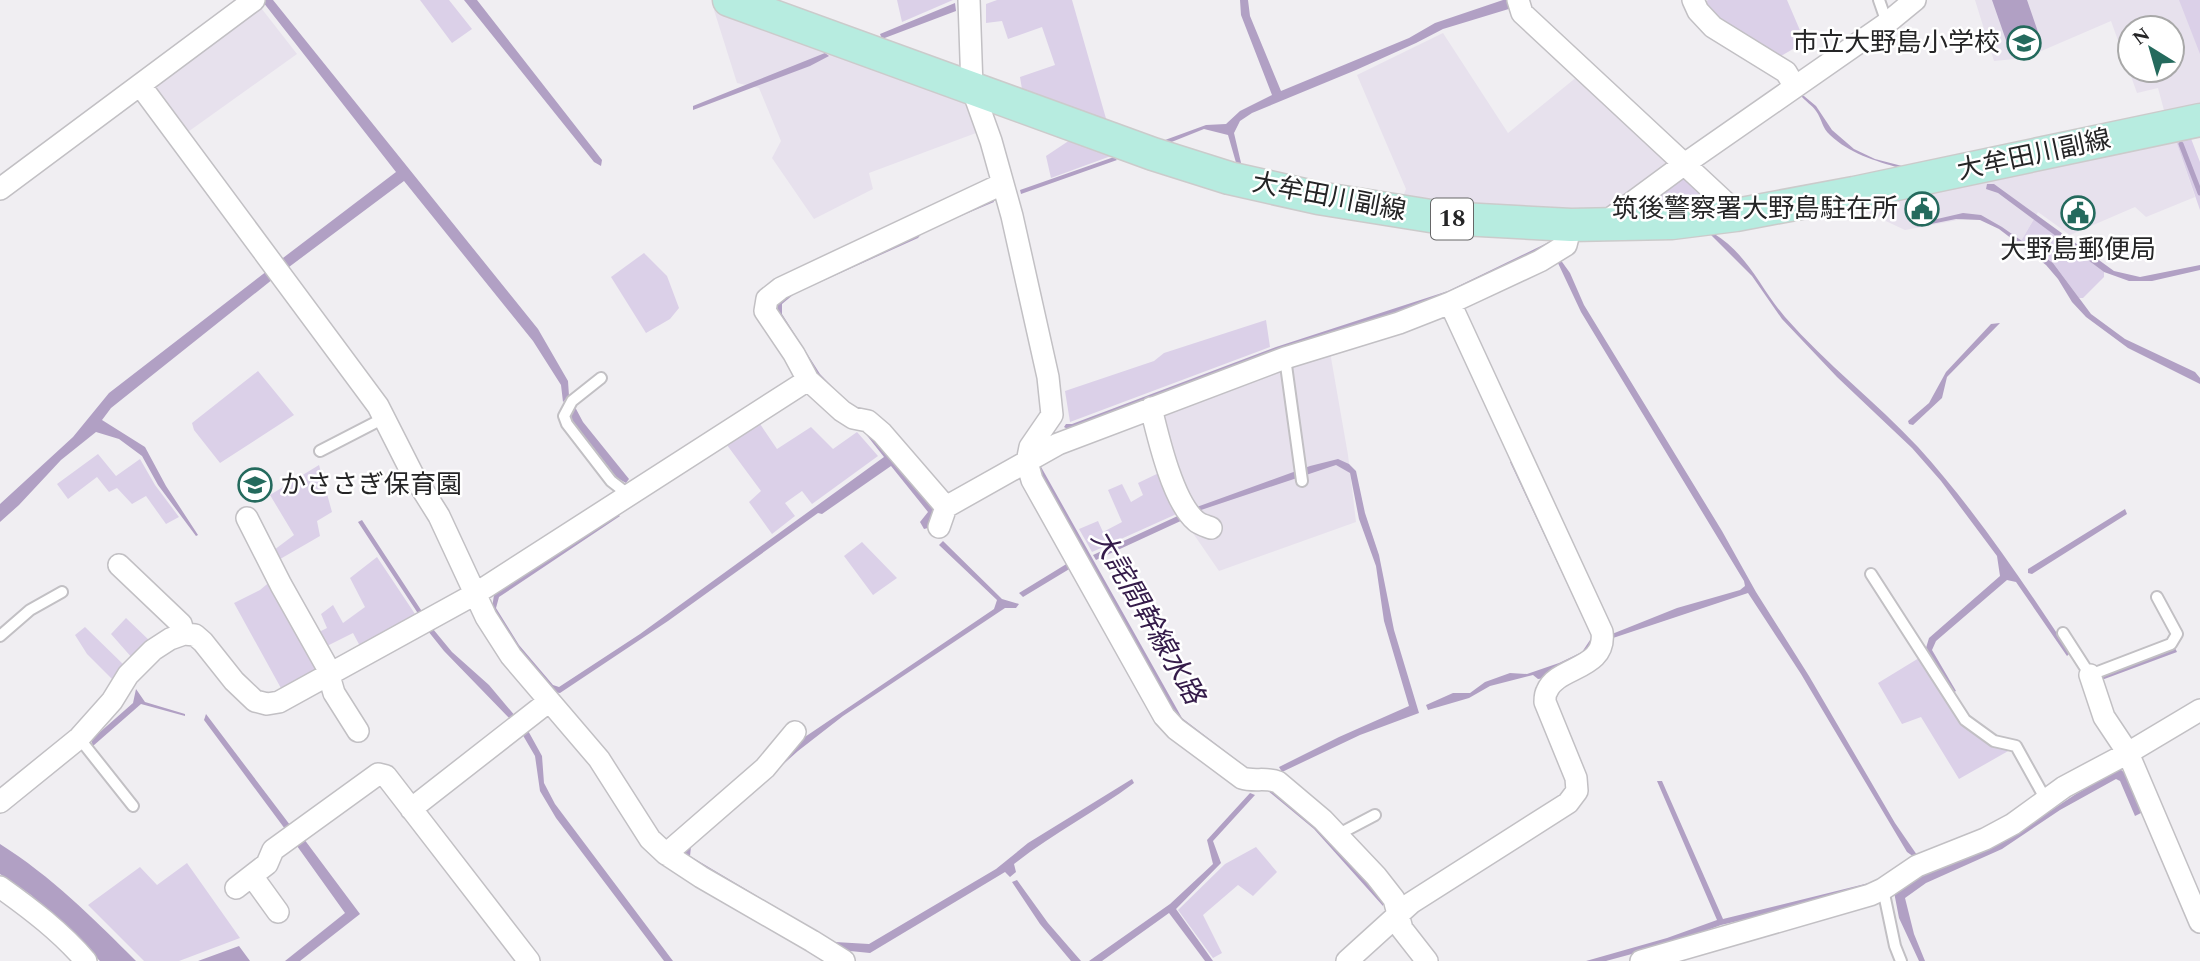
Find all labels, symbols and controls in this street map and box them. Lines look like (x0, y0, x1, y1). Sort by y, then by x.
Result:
north arrow (2116, 14, 2186, 84)
text: N (2127, 20, 2157, 53)
place label: 市立大野島小学校 (1792, 23, 2000, 63)
school or university icon: 市立大野島小学校 (2005, 24, 2043, 62)
street label: 大牟田川副線 (1954, 119, 2114, 191)
street label: 大牟田川副線 (1249, 162, 1409, 232)
place label: 筑後警察署大野島駐在所 (1612, 189, 1898, 229)
public building icon: 筑後警察署大野島駐在所 (1903, 190, 1941, 228)
public building icon: 大野島郵便局 (2059, 194, 2097, 232)
road number: 18 (1431, 198, 1473, 240)
place label: 大野島郵便局 (2000, 230, 2156, 270)
place label: かささぎ保育園 (280, 465, 462, 505)
school or university icon: かささぎ保育園 (236, 466, 274, 504)
water label: 大詫間幹線水路 (1079, 521, 1216, 714)

